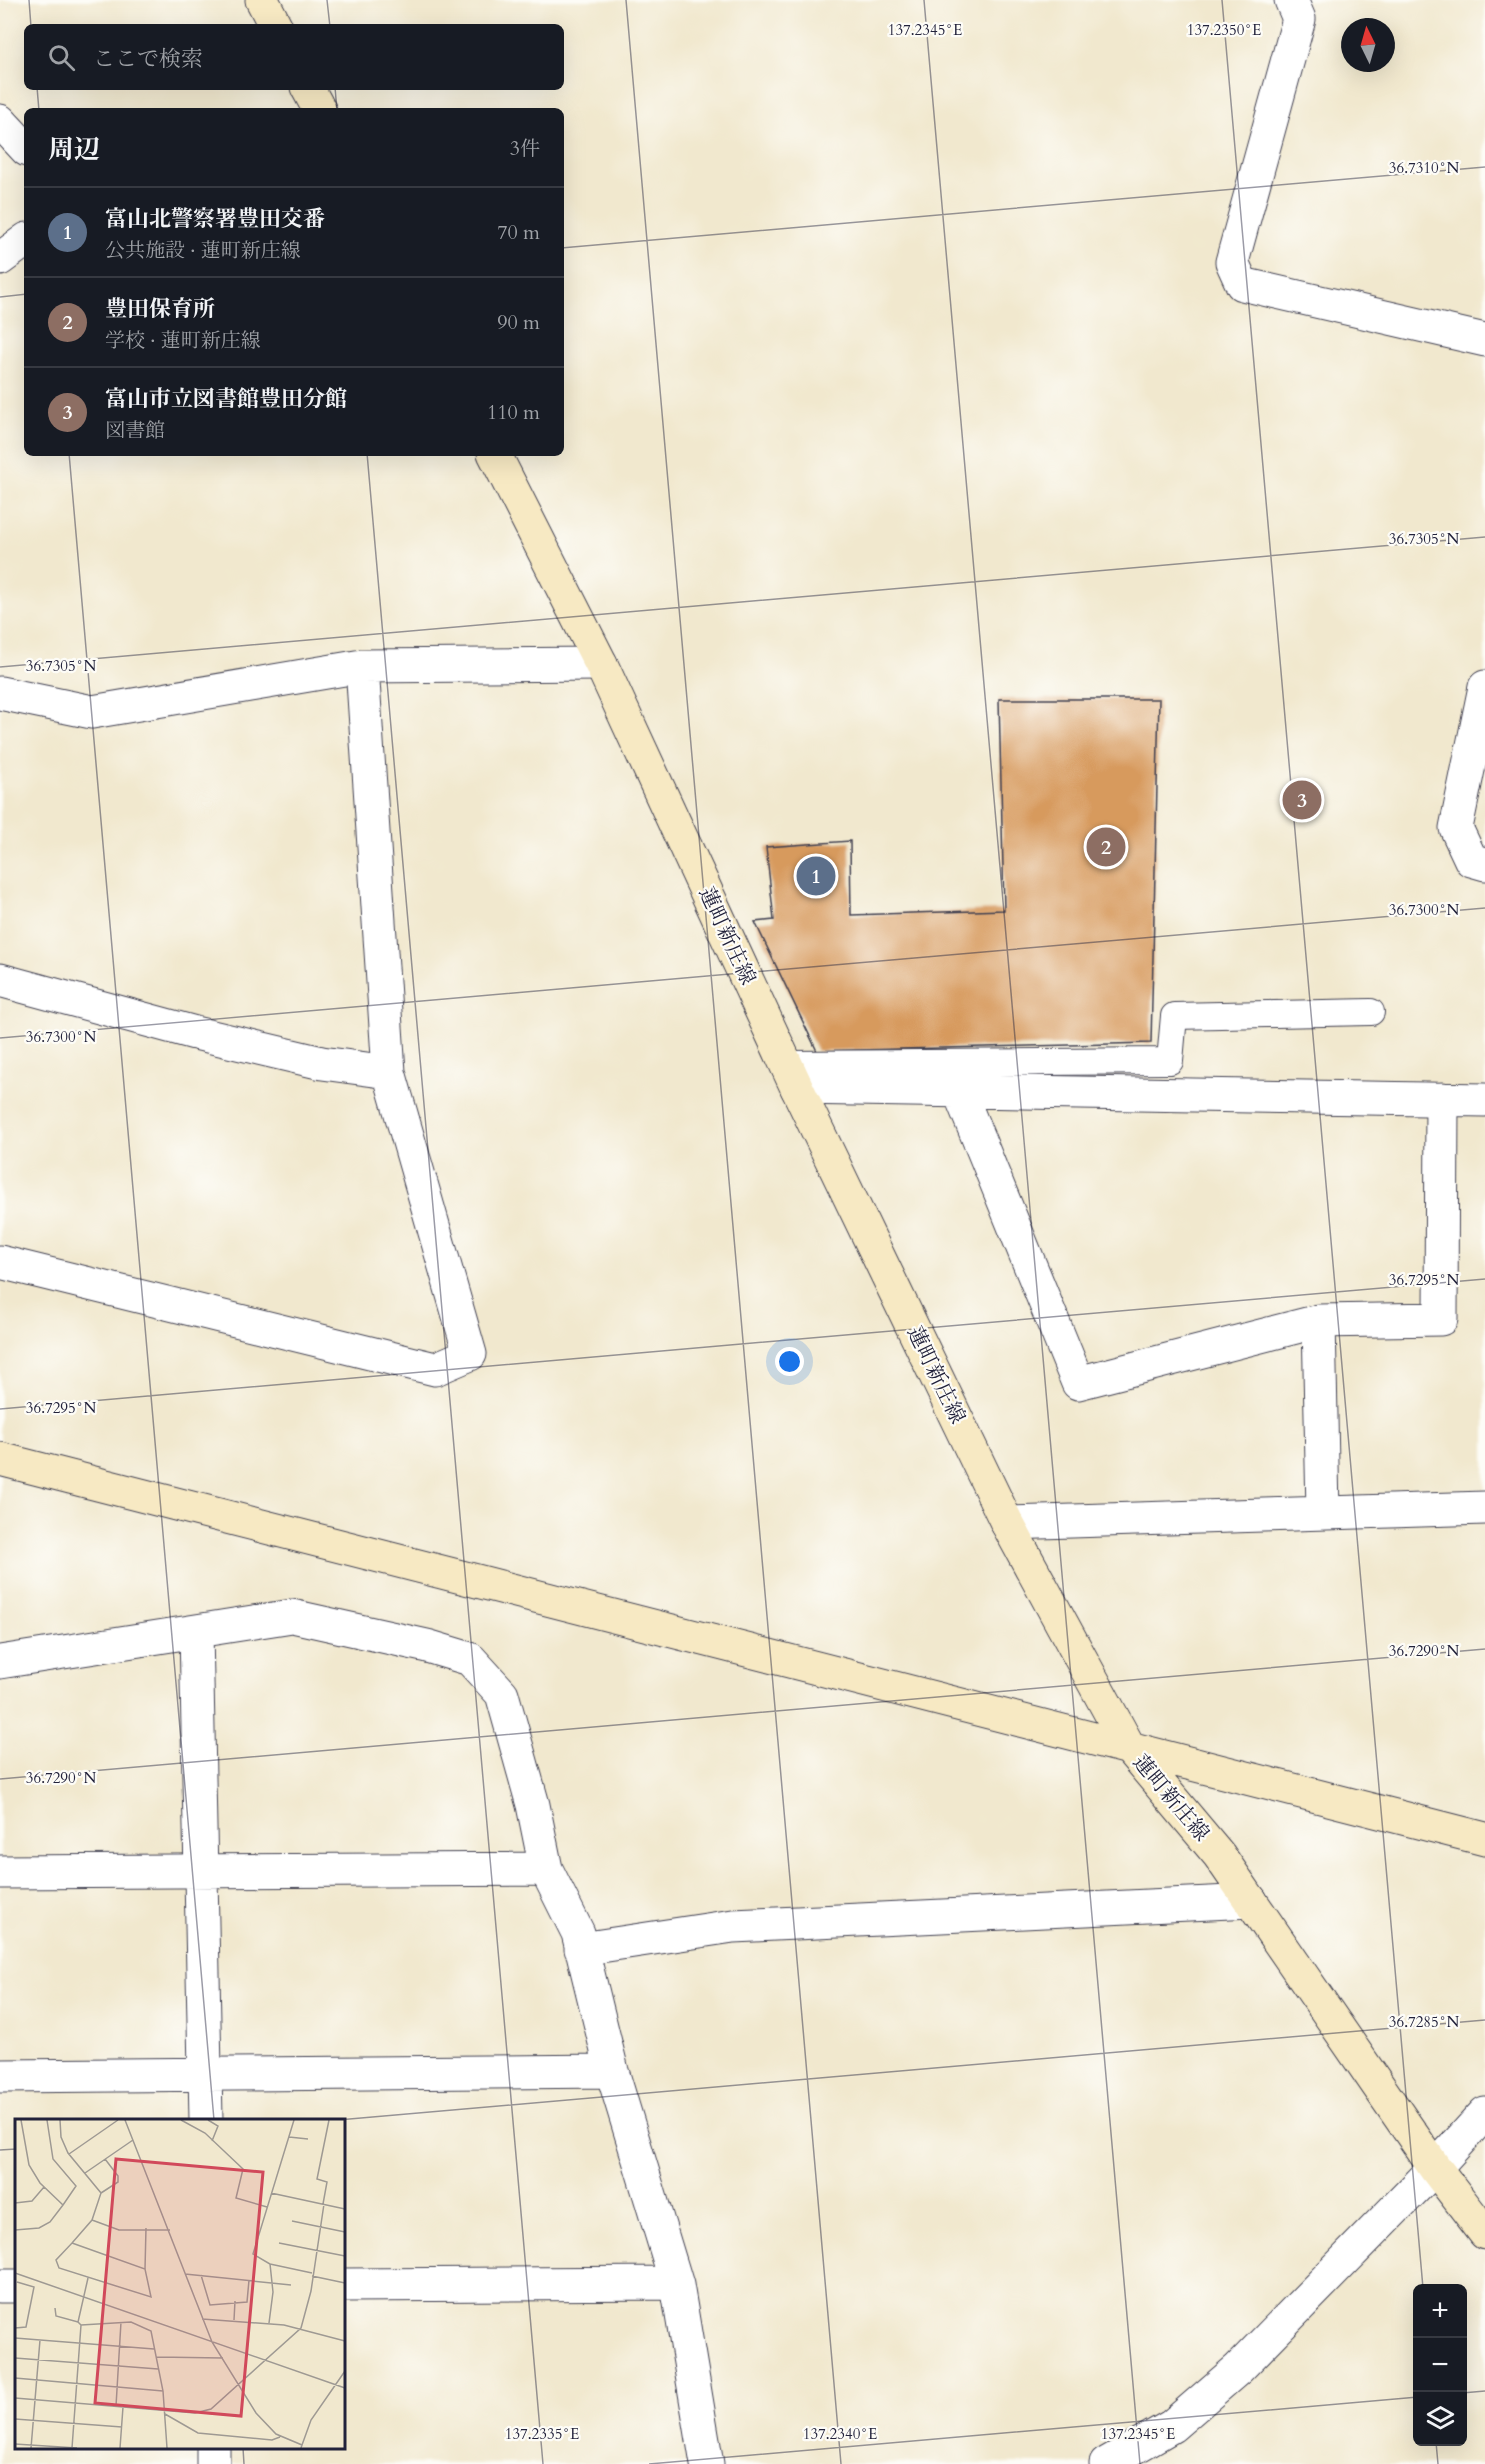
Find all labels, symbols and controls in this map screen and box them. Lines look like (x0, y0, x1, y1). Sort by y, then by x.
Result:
north arrow (1341, 18, 1395, 72)
text: 137.2345°E (888, 20, 962, 40)
text: 137.2350°E (1187, 20, 1261, 40)
search box (24, 24, 564, 90)
icon: search (45, 41, 78, 74)
text: ここで検索 (93, 44, 203, 74)
text: 周辺 (48, 132, 100, 167)
text: 3件 (510, 135, 540, 162)
text: 36.7310°N (1389, 158, 1459, 178)
text: 富山北警察署豊田交番 (105, 204, 325, 234)
text: 1 (62, 219, 73, 246)
text: 70 m (497, 219, 540, 246)
text: 公共施設 · 蓮町新庄線 (105, 237, 301, 264)
text: 豊田保育所 (105, 294, 215, 324)
text: 2 (62, 309, 73, 336)
text: 90 m (497, 309, 540, 336)
text: 学校 · 蓮町新庄線 (105, 327, 261, 354)
text: 富山市立図書館豊田分館 (105, 384, 347, 414)
text: 3 (62, 399, 73, 426)
text: 110 m (487, 399, 540, 426)
text: 図書館 (105, 417, 165, 444)
text: 36.7305°N (1389, 529, 1459, 549)
text: 36.7305°N (26, 656, 96, 676)
pin: 3 (1282, 778, 1322, 822)
pin: 2 (1086, 824, 1126, 870)
pin: 1 (796, 854, 836, 898)
street label: 蓮町新庄線 (692, 882, 762, 990)
text: 36.7300°N (1389, 900, 1459, 920)
text: 36.7300°N (26, 1027, 96, 1047)
text: 36.7295°N (1389, 1270, 1459, 1290)
street label: 蓮町新庄線 (900, 1321, 972, 1429)
your location (775, 1347, 804, 1376)
text: 36.7295°N (26, 1398, 96, 1418)
text: 36.7290°N (1389, 1641, 1459, 1661)
street label: 蓮町新庄線 (1126, 1748, 1216, 1848)
text: 36.7290°N (26, 1768, 96, 1788)
text: 36.7285°N (1389, 2012, 1459, 2032)
inset map (15, 2119, 345, 2449)
map controls (1413, 2284, 1467, 2446)
button: + (1413, 2284, 1467, 2338)
button: − (1413, 2338, 1467, 2392)
button: layers (1413, 2392, 1467, 2446)
text: 137.2335°E (505, 2424, 579, 2444)
text: 137.2340°E (803, 2424, 877, 2444)
text: 137.2345°E (1101, 2424, 1175, 2444)

